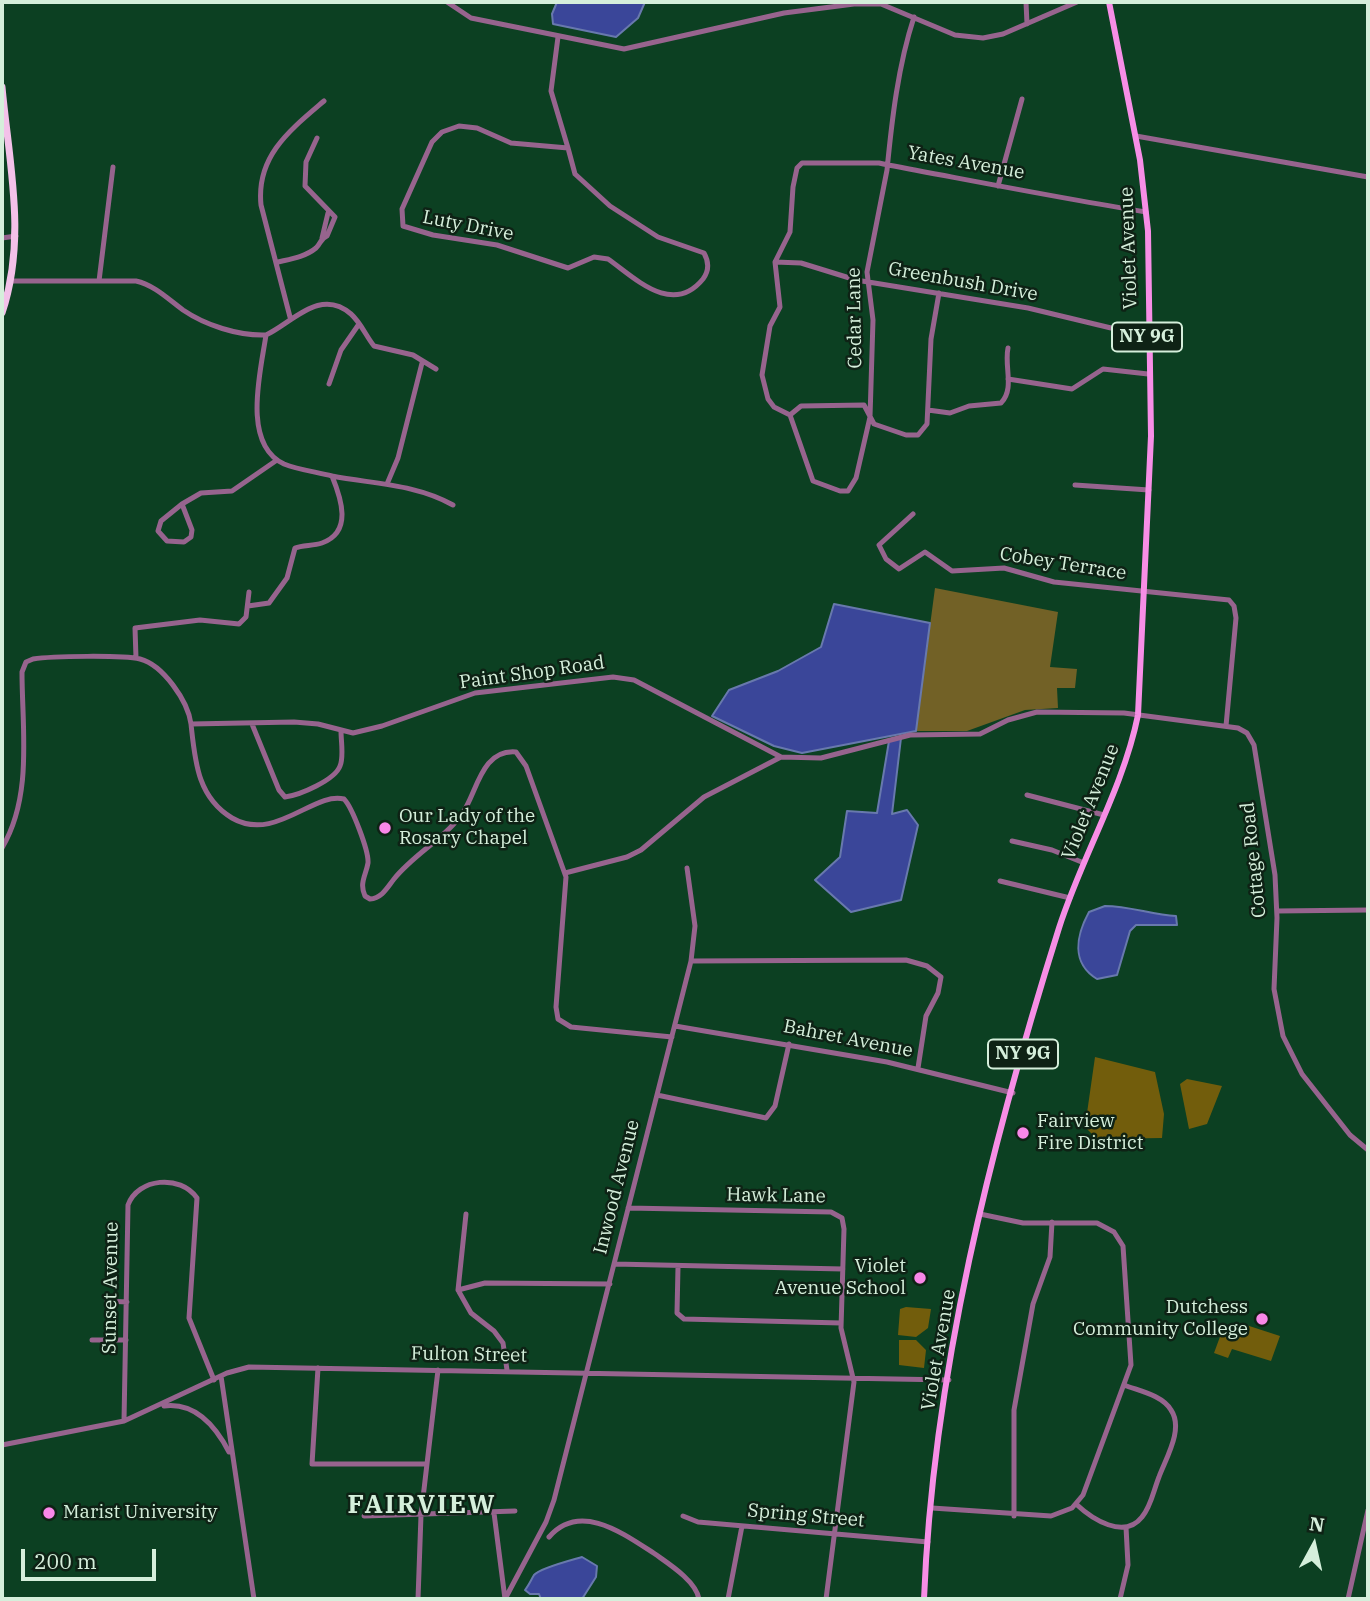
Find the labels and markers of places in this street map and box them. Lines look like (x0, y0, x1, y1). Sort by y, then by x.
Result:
place label: Our Lady of the Rosary Chapel (399, 806, 535, 850)
marker: Our Lady of the Rosary Chapel (377, 820, 393, 836)
place label: Fairview Fire District (1037, 1111, 1144, 1155)
marker: Fairview Fire District (1015, 1125, 1031, 1141)
place label: Violet Avenue School (775, 1256, 906, 1300)
marker: Violet Avenue School (912, 1270, 928, 1286)
place label: Dutchess Community College (1073, 1297, 1248, 1341)
marker: Dutchess Community College (1254, 1311, 1270, 1327)
place label: Marist University (63, 1502, 217, 1524)
marker: Marist University (41, 1505, 57, 1521)

